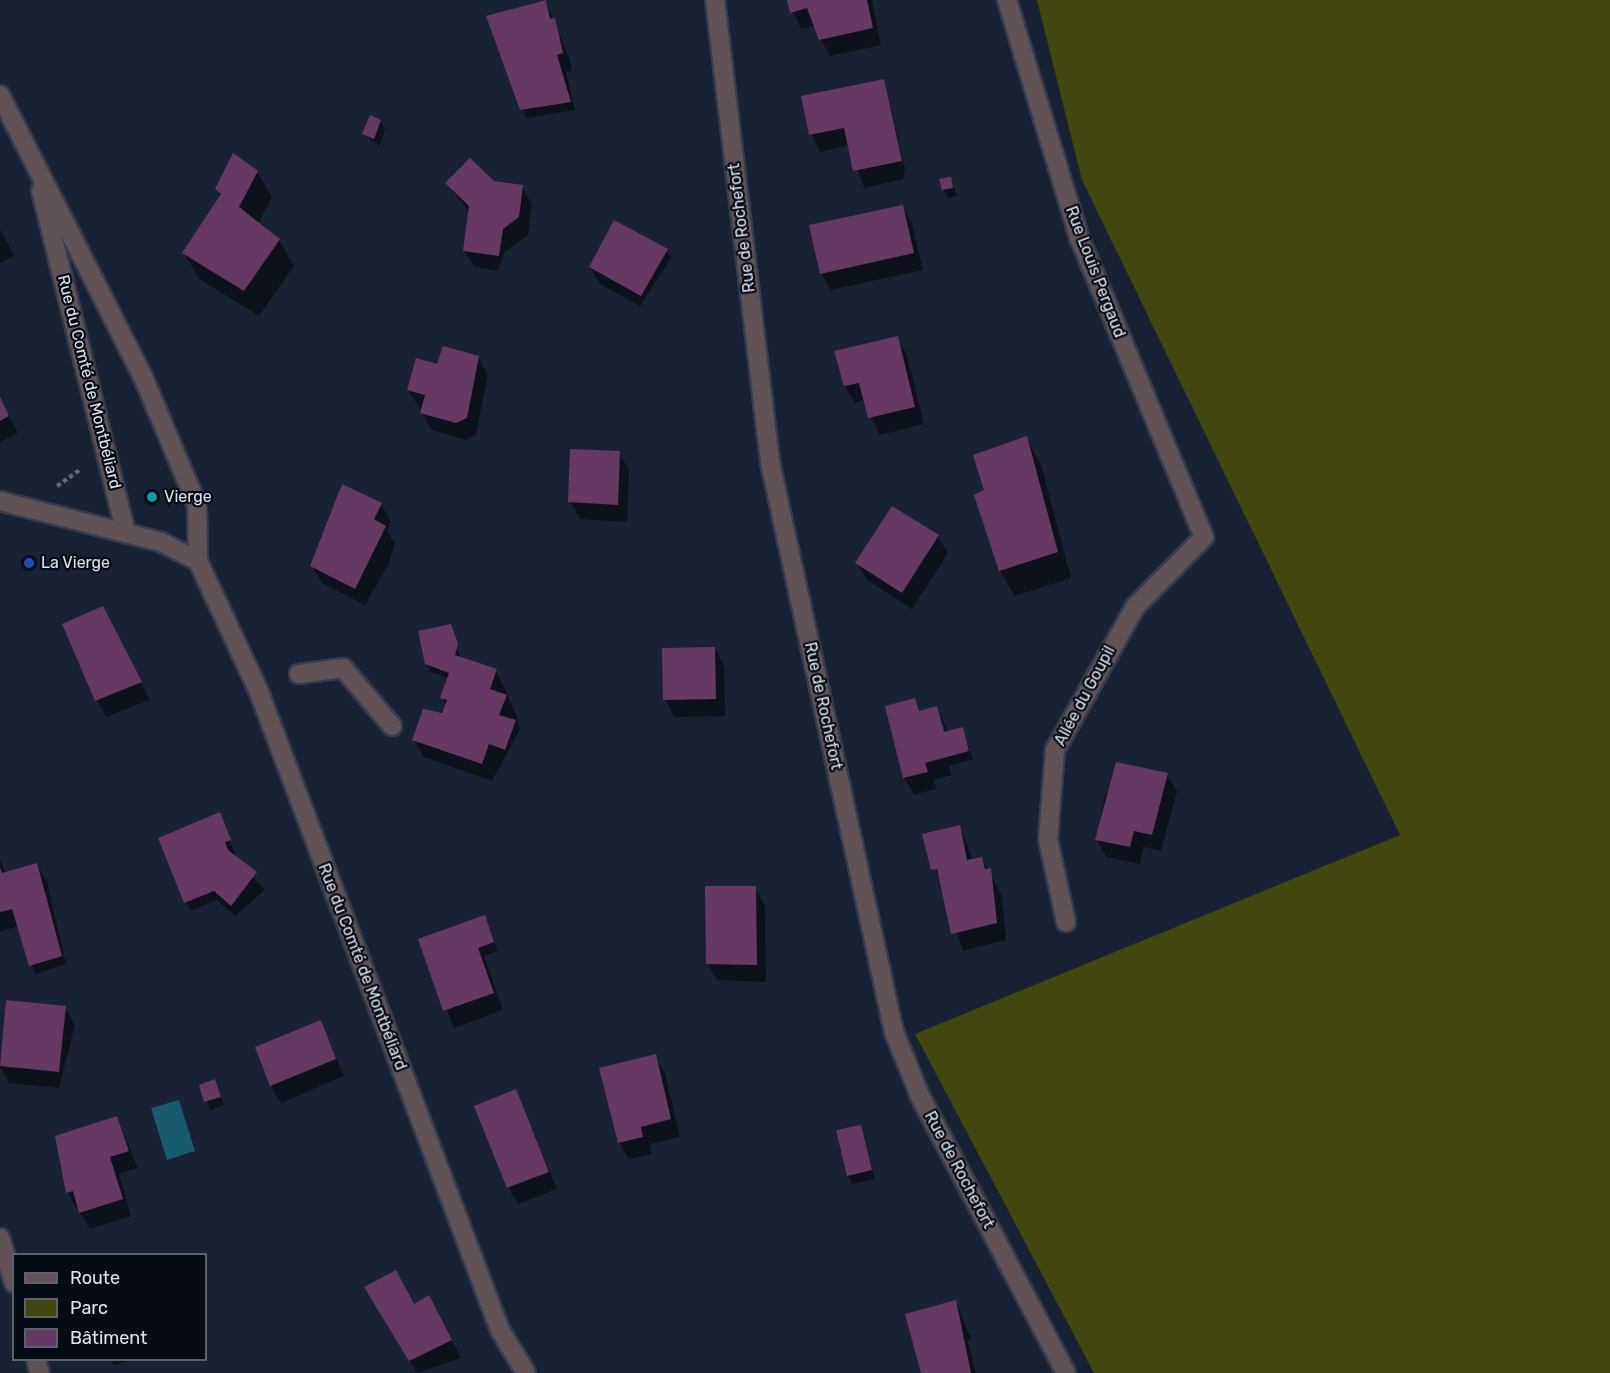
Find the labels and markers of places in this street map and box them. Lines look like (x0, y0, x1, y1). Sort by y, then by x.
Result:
place label: Vierge (164, 487, 212, 507)
marker: Vierge (145, 490, 159, 504)
place label: La Vierge (41, 553, 110, 573)
marker: La Vierge (22, 556, 36, 570)

